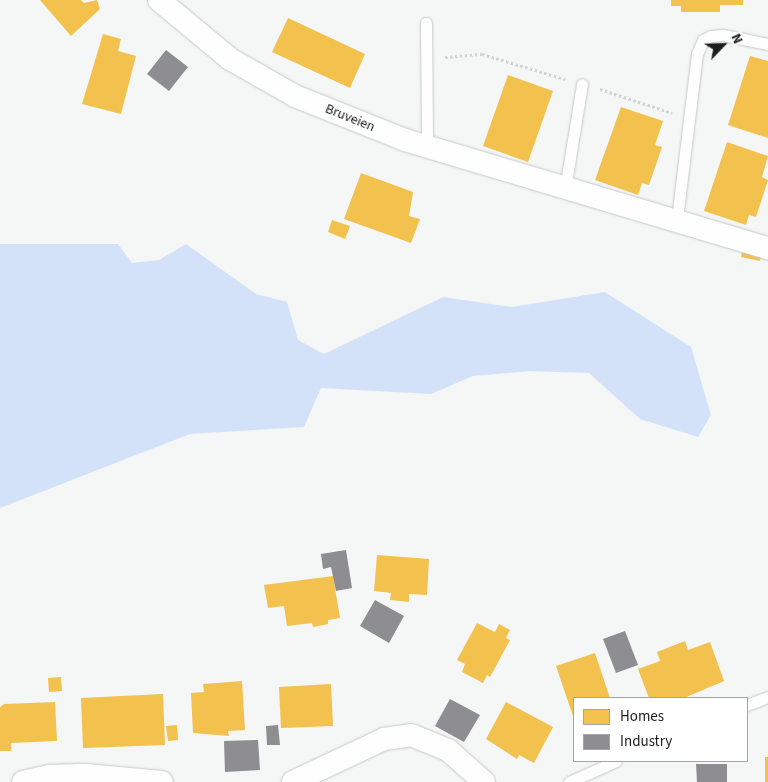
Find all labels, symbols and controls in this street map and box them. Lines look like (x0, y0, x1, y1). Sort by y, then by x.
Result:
north arrow (698, 20, 748, 70)
text: N (726, 31, 748, 47)
street label: Bruveien (323, 100, 377, 136)
legend (573, 697, 748, 762)
text: Homes (620, 706, 664, 727)
text: Industry (620, 731, 672, 752)

